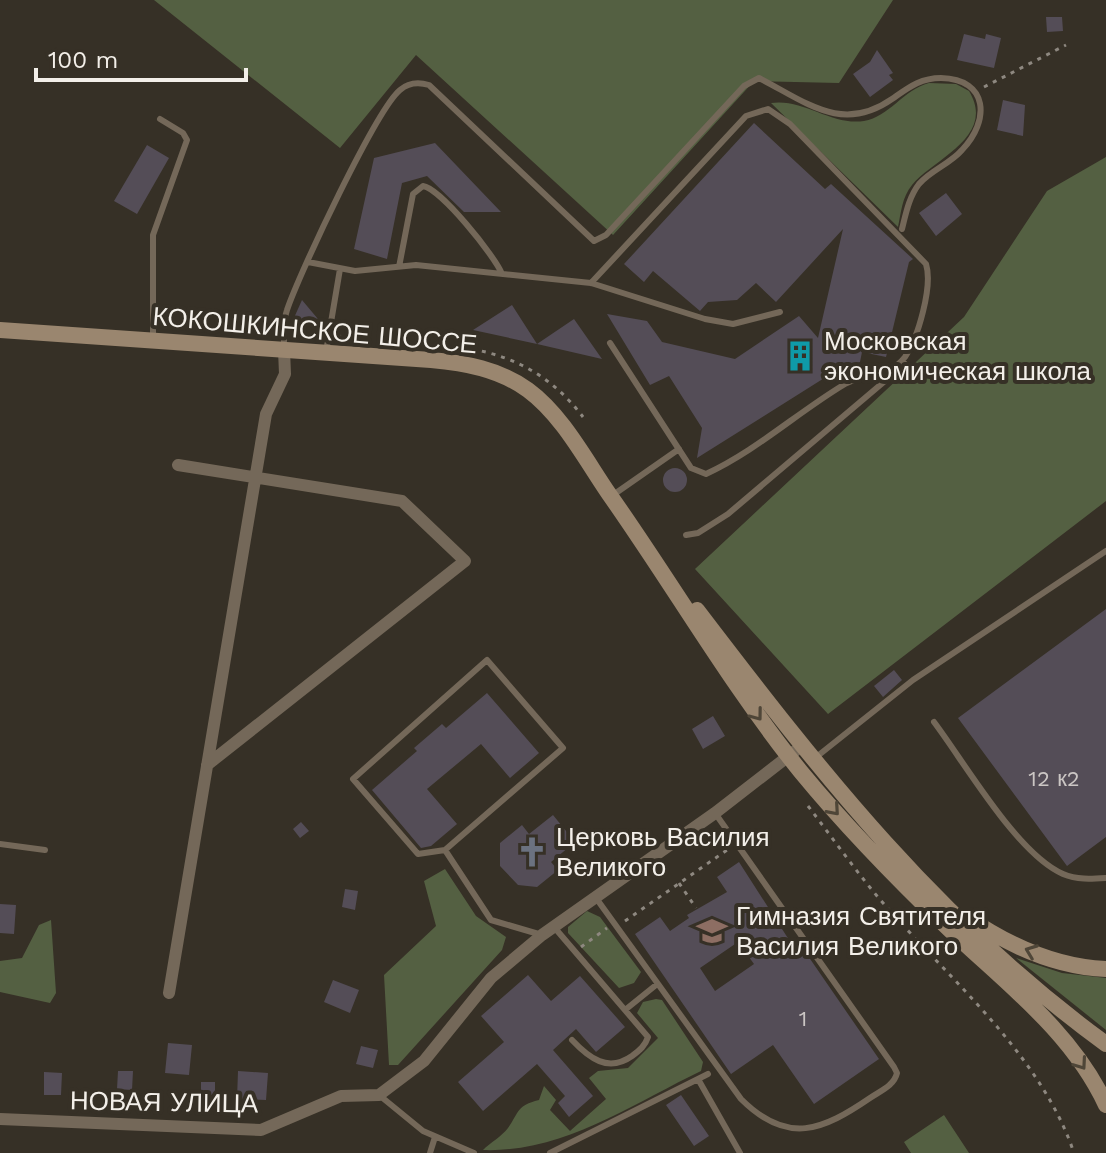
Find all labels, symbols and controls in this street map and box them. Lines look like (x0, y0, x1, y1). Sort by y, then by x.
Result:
scale bar (36, 32, 246, 82)
text: 100 m (48, 46, 118, 74)
street label: КОКОШКИНСКОЕ ШОССЕ (152, 301, 478, 359)
place label: Московская экономическая школа (824, 326, 1092, 386)
building icon: Московская экономическая школа (783, 339, 817, 373)
one-way arrow (747, 706, 762, 721)
house number: 12 к2 (1028, 766, 1080, 791)
one-way arrow (824, 801, 838, 815)
place label: Церковь Василия Великого (556, 822, 770, 882)
church icon: Церковь Василия Великого (515, 835, 549, 869)
place label: Гимназия Святителя Василия Великого (736, 901, 986, 961)
school or university icon: Гимназия Святителя Василия Великого (695, 914, 729, 948)
one-way arrow (1024, 944, 1038, 961)
house number: 1 (799, 1006, 807, 1031)
one-way arrow (1071, 1055, 1086, 1069)
street label: НОВАЯ УЛИЦА (70, 1085, 259, 1119)

